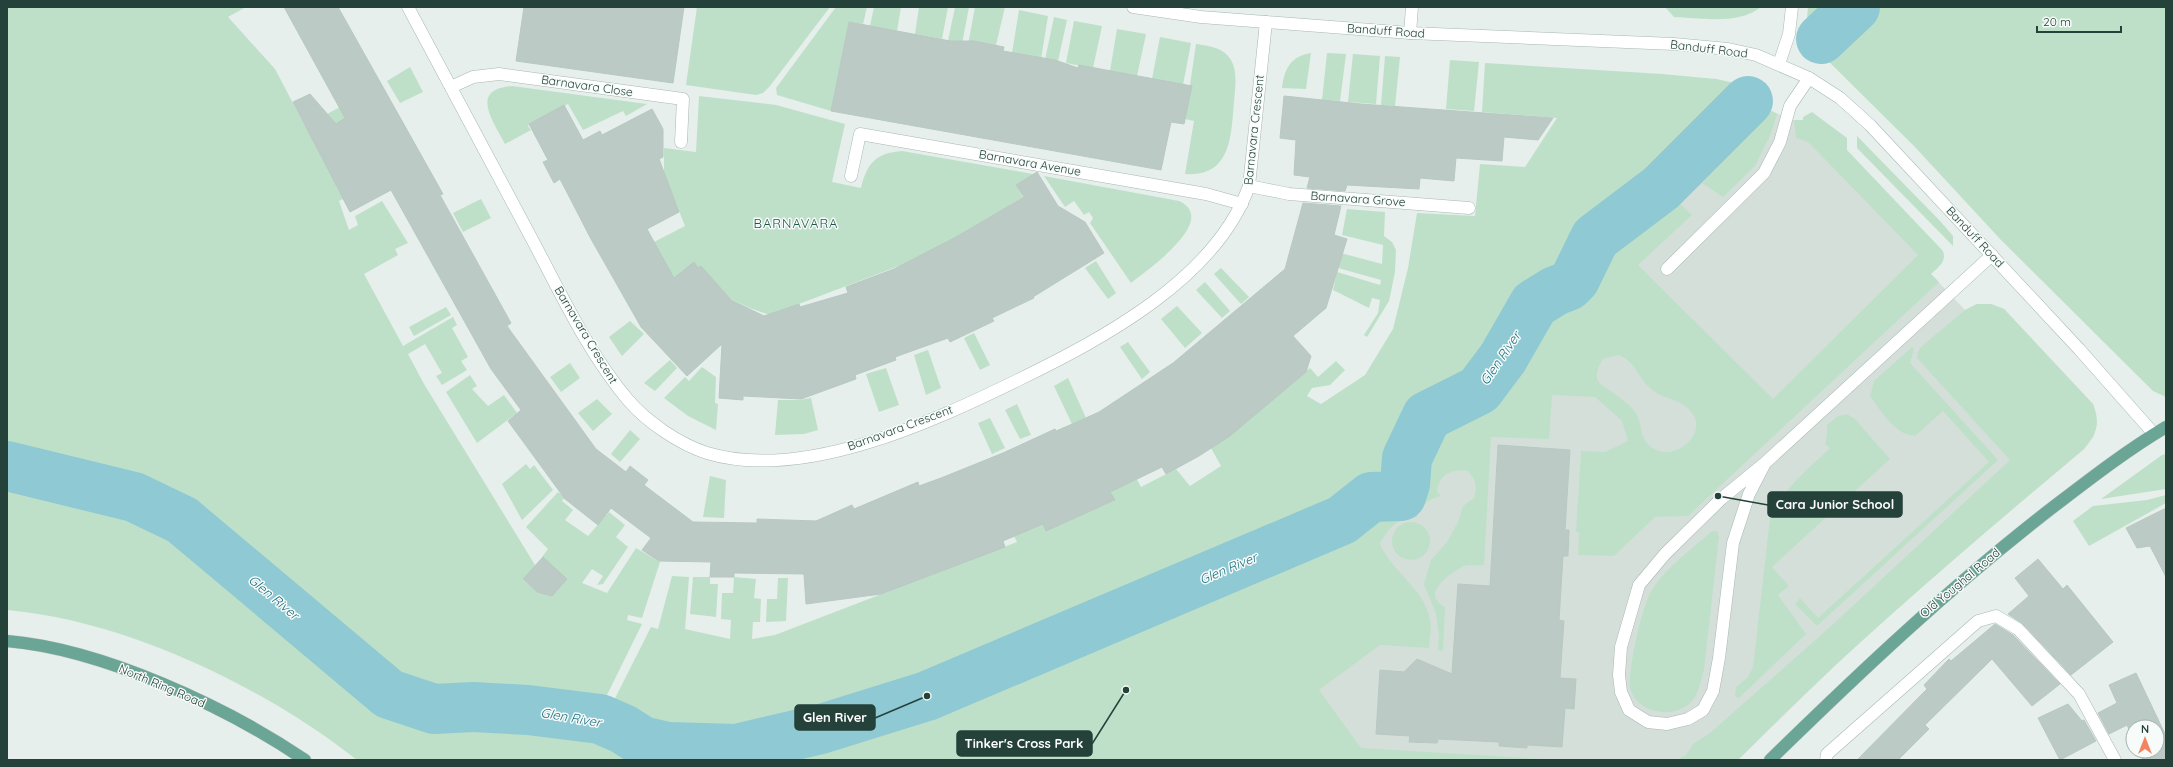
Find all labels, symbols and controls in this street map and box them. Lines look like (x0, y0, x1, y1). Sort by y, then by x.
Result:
scale bar (2037, 8, 2121, 34)
text: 20 m (2043, 14, 2071, 29)
street label: Banduff Road (1347, 20, 1425, 41)
street label: Banduff Road (1669, 36, 1749, 61)
street label: Barnavara Close (540, 72, 634, 99)
street label: Barnavara Crescent (1240, 74, 1267, 186)
street label: Barnavara Avenue (978, 146, 1083, 179)
street label: Barnavara Grove (1310, 188, 1406, 209)
street label: Banduff Road (1943, 203, 2007, 270)
district label: BARNAVARA (754, 215, 839, 231)
street label: Barnavara Crescent (551, 283, 621, 386)
water label: Glen River (1476, 327, 1525, 388)
street label: Barnavara Crescent (845, 402, 955, 454)
callout: Cara Junior School (1768, 492, 1902, 517)
text: Cara Junior School (1776, 496, 1894, 512)
street label: Old Youghal Road (1917, 545, 2003, 620)
water label: Glen River (1197, 548, 1261, 587)
water label: Glen River (246, 571, 304, 624)
street label: North Ring Road (117, 660, 208, 711)
water label: Glen River (540, 704, 604, 731)
callout: Glen River (795, 705, 875, 730)
text: Glen River (803, 709, 867, 725)
north arrow (2125, 719, 2165, 759)
text: N (2141, 722, 2149, 736)
callout: Tinker's Cross Park (957, 731, 1092, 756)
text: Tinker's Cross Park (965, 735, 1083, 751)

